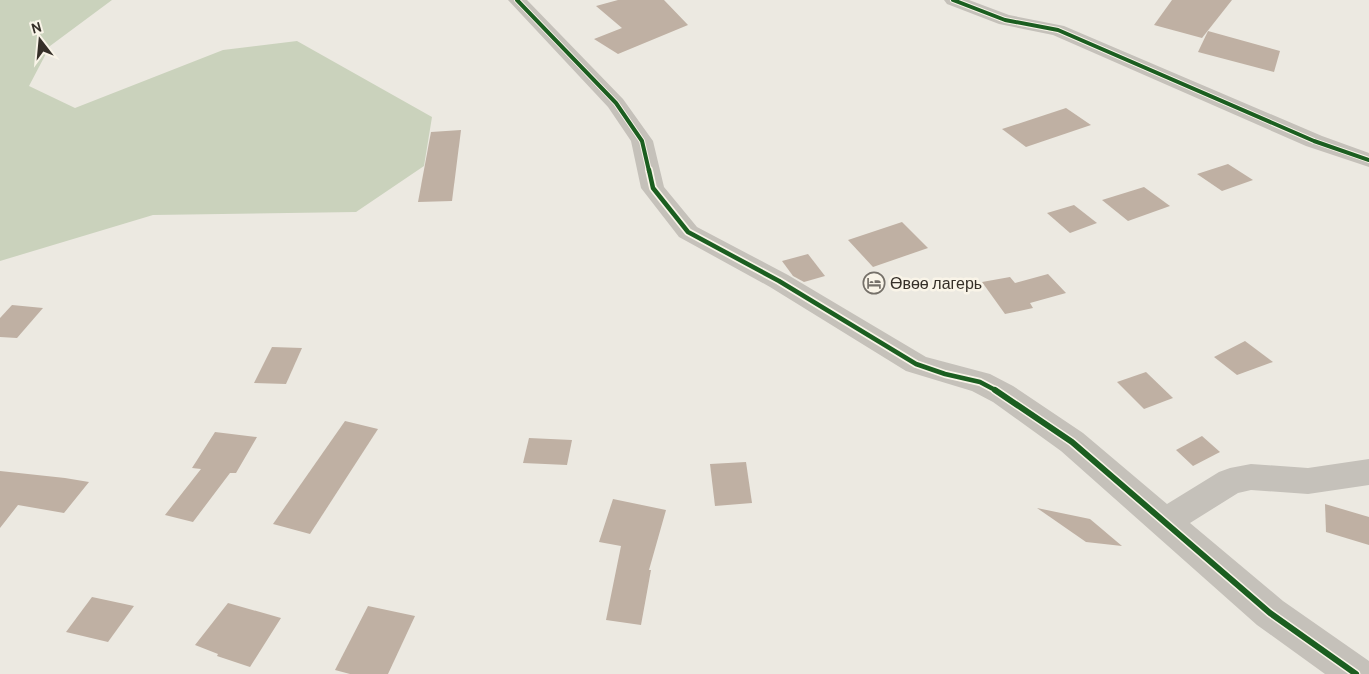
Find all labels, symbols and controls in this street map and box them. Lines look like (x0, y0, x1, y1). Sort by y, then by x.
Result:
north arrow (15, 15, 65, 65)
text: N (29, 17, 44, 38)
hotel icon: Өвөө лагерь (862, 271, 886, 295)
place label: Өвөө лагерь (890, 274, 982, 293)

